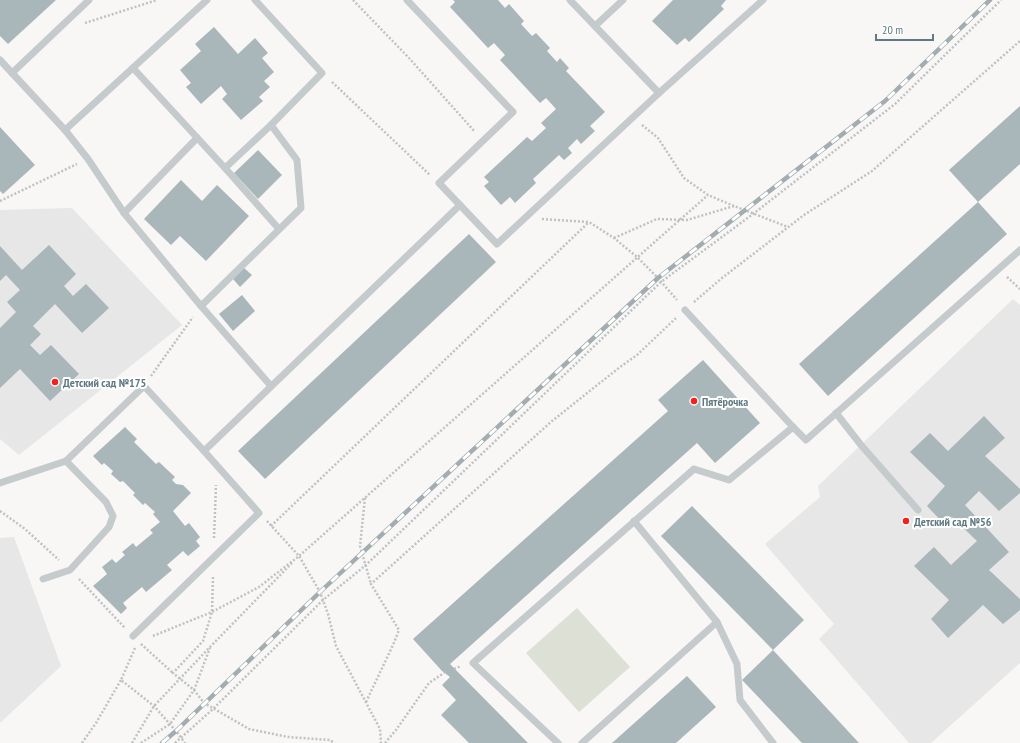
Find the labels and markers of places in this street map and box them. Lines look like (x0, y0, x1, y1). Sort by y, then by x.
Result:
place label: Детский сад №175 (63, 375, 146, 390)
marker: Детский сад №175 (50, 377, 60, 387)
place label: Пятёрочка (702, 394, 748, 409)
marker: Пятёрочка (689, 396, 699, 406)
place label: Детский сад №56 (914, 514, 992, 529)
marker: Детский сад №56 (901, 516, 911, 526)

